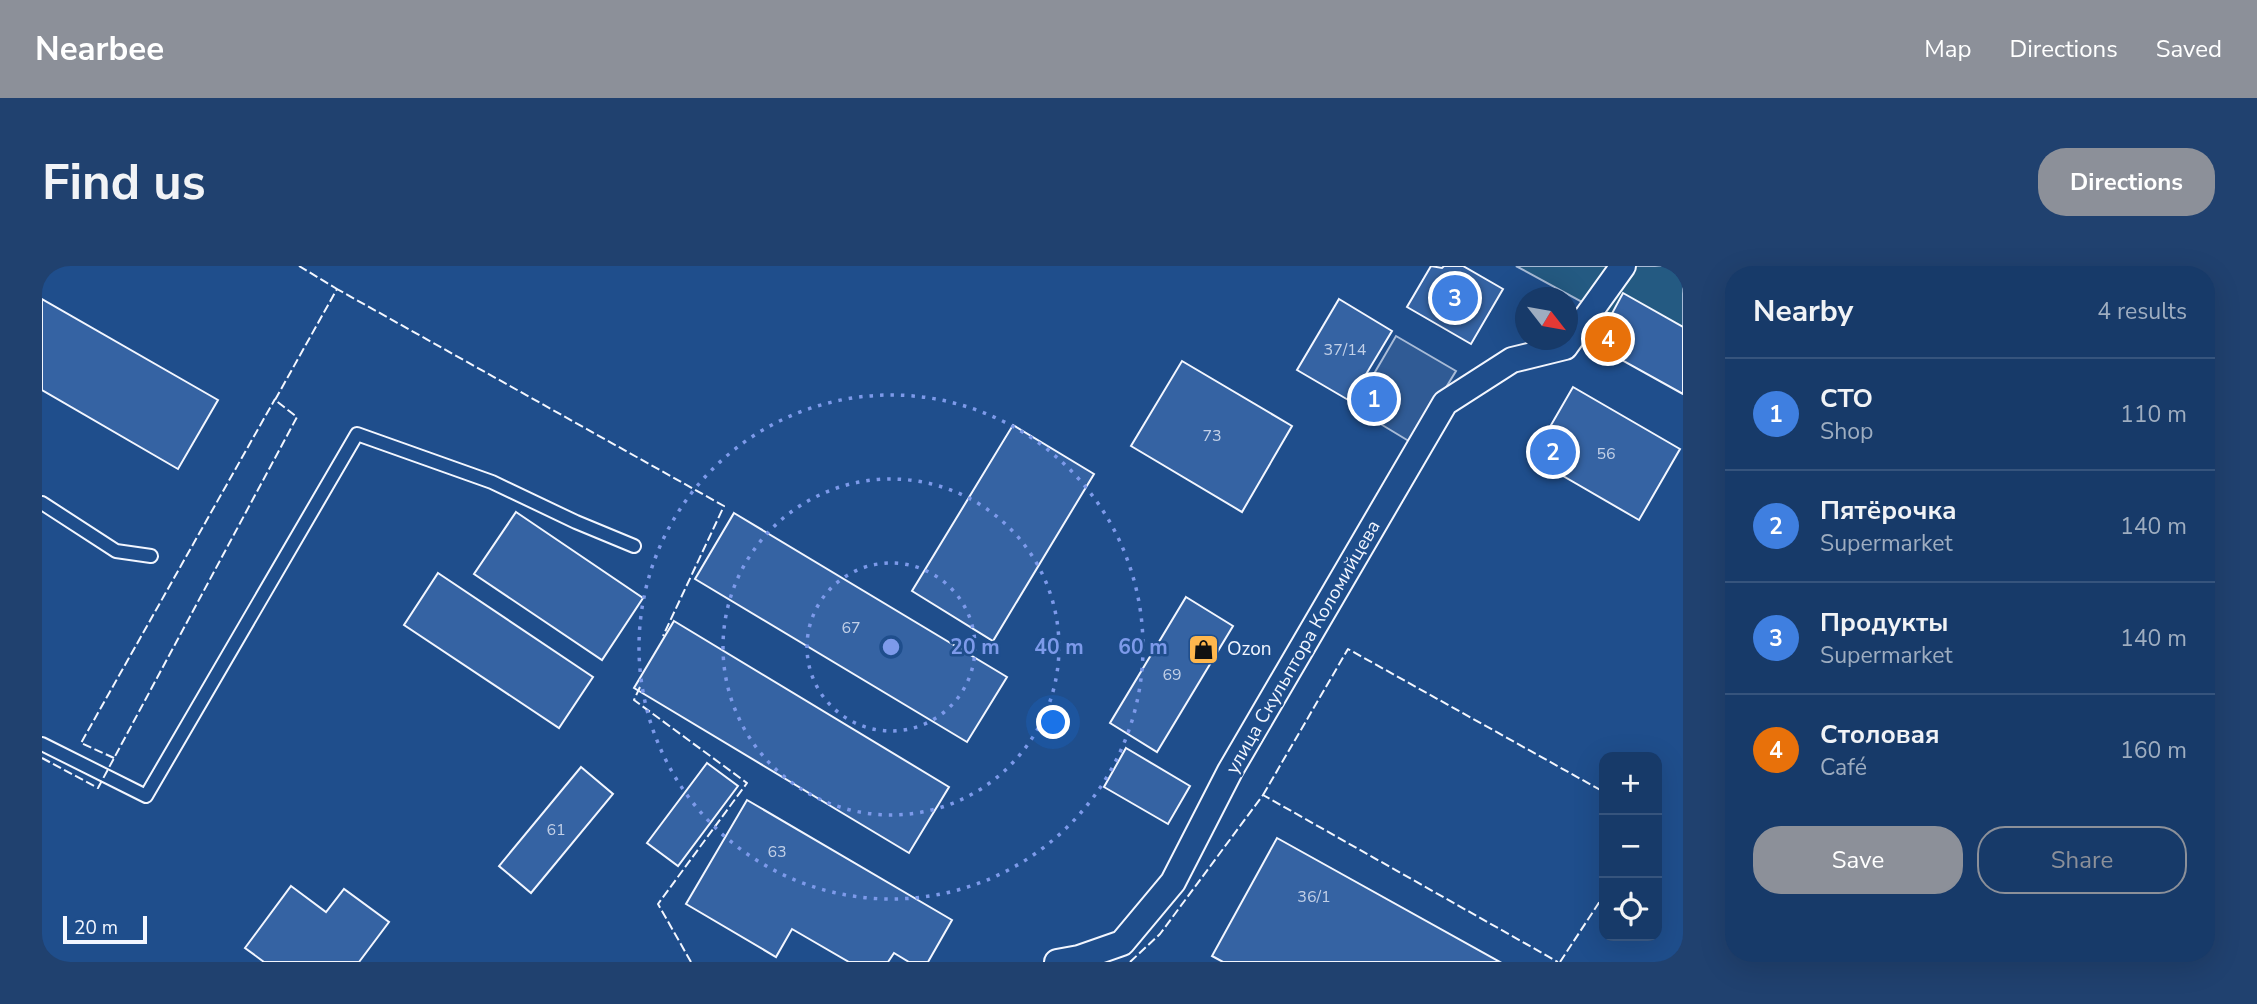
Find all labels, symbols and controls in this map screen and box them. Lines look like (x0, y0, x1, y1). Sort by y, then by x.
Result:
text: Nearbee (35, 27, 164, 72)
text: Map (1924, 33, 1971, 65)
text: Directions (2009, 33, 2118, 65)
text: Saved (2156, 33, 2222, 65)
button: Directions (2038, 148, 2215, 216)
text: Find us (42, 149, 206, 216)
pin: 3 (1432, 272, 1478, 324)
north arrow (1515, 287, 1578, 350)
text: Nearby (1753, 291, 1853, 332)
text: 4 results (2097, 296, 2187, 327)
pin: 4 (1585, 313, 1631, 365)
house number: 37/14 (1324, 339, 1367, 361)
pin: 1 (1351, 373, 1397, 425)
text: СТО (1820, 381, 1873, 416)
text: 1 (1769, 399, 1783, 430)
text: 110 m (2120, 399, 2187, 430)
text: Shop (1820, 416, 1873, 447)
house number: 73 (1202, 425, 1222, 447)
pin: 2 (1530, 426, 1576, 478)
house number: 56 (1596, 443, 1616, 465)
text: Пятёрочка (1820, 493, 1957, 528)
text: 2 (1769, 511, 1783, 542)
text: 140 m (2120, 511, 2187, 542)
street label: улица Скульптора Коломийцева (1219, 515, 1387, 779)
text: Supermarket (1820, 528, 1953, 559)
text: Продукты (1820, 605, 1948, 640)
house number: 67 (841, 617, 861, 639)
text: 3 (1769, 623, 1783, 654)
text: 140 m (2120, 623, 2187, 654)
shop icon: Ozon (1187, 632, 1221, 666)
text: 20 m (950, 633, 1000, 661)
text: 40 m (1034, 633, 1084, 661)
text: 60 m (1118, 633, 1168, 661)
centre of rings (879, 635, 903, 659)
place label: Ozon (1227, 636, 1272, 662)
text: Supermarket (1820, 640, 1953, 671)
house number: 69 (1162, 664, 1182, 686)
your location (1036, 705, 1070, 739)
text: Столовая (1820, 717, 1940, 752)
text: 4 (1769, 735, 1783, 766)
text: 160 m (2120, 735, 2187, 766)
map controls (1599, 752, 1662, 941)
button: + (1599, 752, 1662, 815)
text: Café (1820, 752, 1867, 783)
button: − (1599, 815, 1662, 878)
house number: 61 (546, 819, 566, 841)
button: Save (1753, 826, 1963, 894)
button: Share (1977, 826, 2187, 894)
house number: 63 (767, 841, 787, 863)
button: locate (1599, 878, 1662, 941)
house number: 36/1 (1297, 886, 1331, 908)
scale bar (63, 913, 147, 945)
text: 20 m (74, 915, 118, 941)

